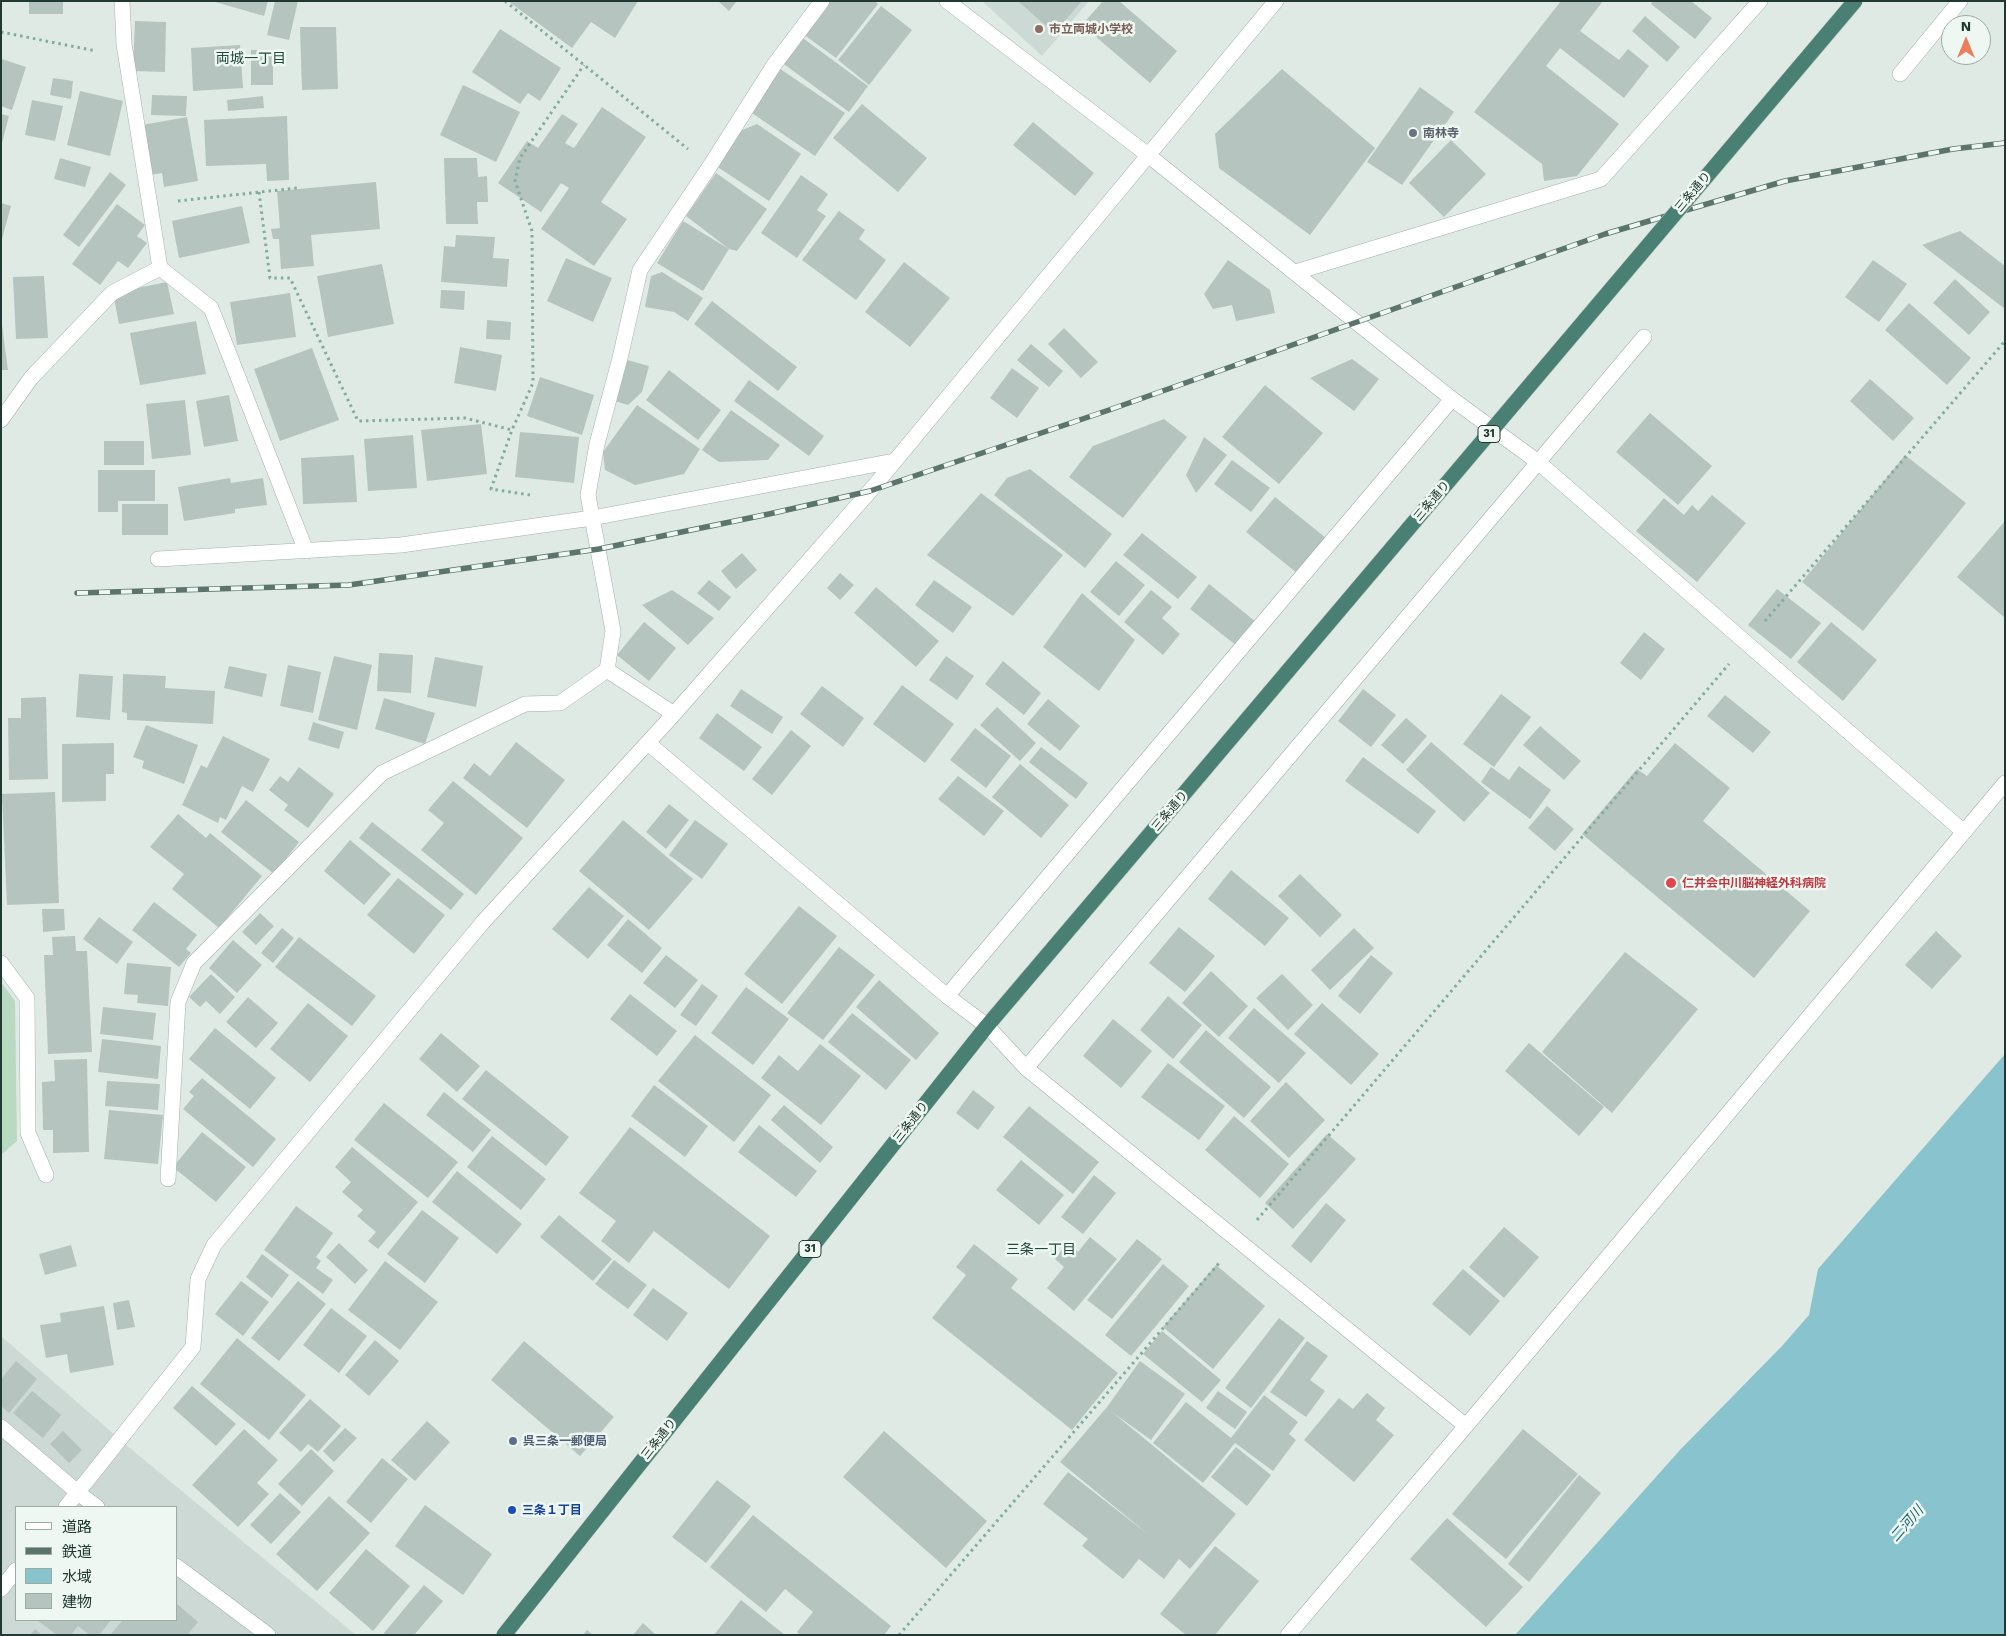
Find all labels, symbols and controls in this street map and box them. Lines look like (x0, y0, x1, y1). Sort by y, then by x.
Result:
north arrow (1941, 15, 1991, 65)
text: N (1961, 18, 1971, 34)
place label: 市立両城小学校 (1049, 22, 1133, 36)
marker: 市立両城小学校 (1033, 23, 1045, 35)
district label: 両城一丁目 (216, 51, 286, 67)
place label: 南林寺 (1423, 126, 1459, 140)
marker: 南林寺 (1407, 127, 1419, 139)
street label: 三条通り (1672, 169, 1714, 215)
road number: 31 (1478, 426, 1500, 442)
street label: 三条通り (1411, 478, 1453, 524)
street label: 三条通り (1149, 788, 1191, 834)
marker: 仁井会中川脳神経外科病院 (1664, 876, 1678, 890)
place label: 仁井会中川脳神経外科病院 (1682, 876, 1826, 890)
street label: 三条通り (891, 1099, 931, 1145)
road number: 31 (799, 1240, 821, 1258)
district label: 三条一丁目 (1006, 1242, 1076, 1258)
street label: 三条通り (639, 1416, 679, 1462)
place label: 呉三条一郵便局 (523, 1434, 607, 1448)
marker: 呉三条一郵便局 (507, 1435, 519, 1447)
place label: 三条１丁目 (522, 1503, 582, 1517)
water label: 二河川 (1887, 1503, 1927, 1545)
marker: 三条１丁目 (506, 1504, 518, 1516)
legend (15, 1506, 178, 1621)
text: 道路 (62, 1518, 92, 1536)
text: 鉄道 (62, 1543, 92, 1561)
text: 水域 (62, 1568, 92, 1586)
text: 建物 (62, 1593, 92, 1611)

